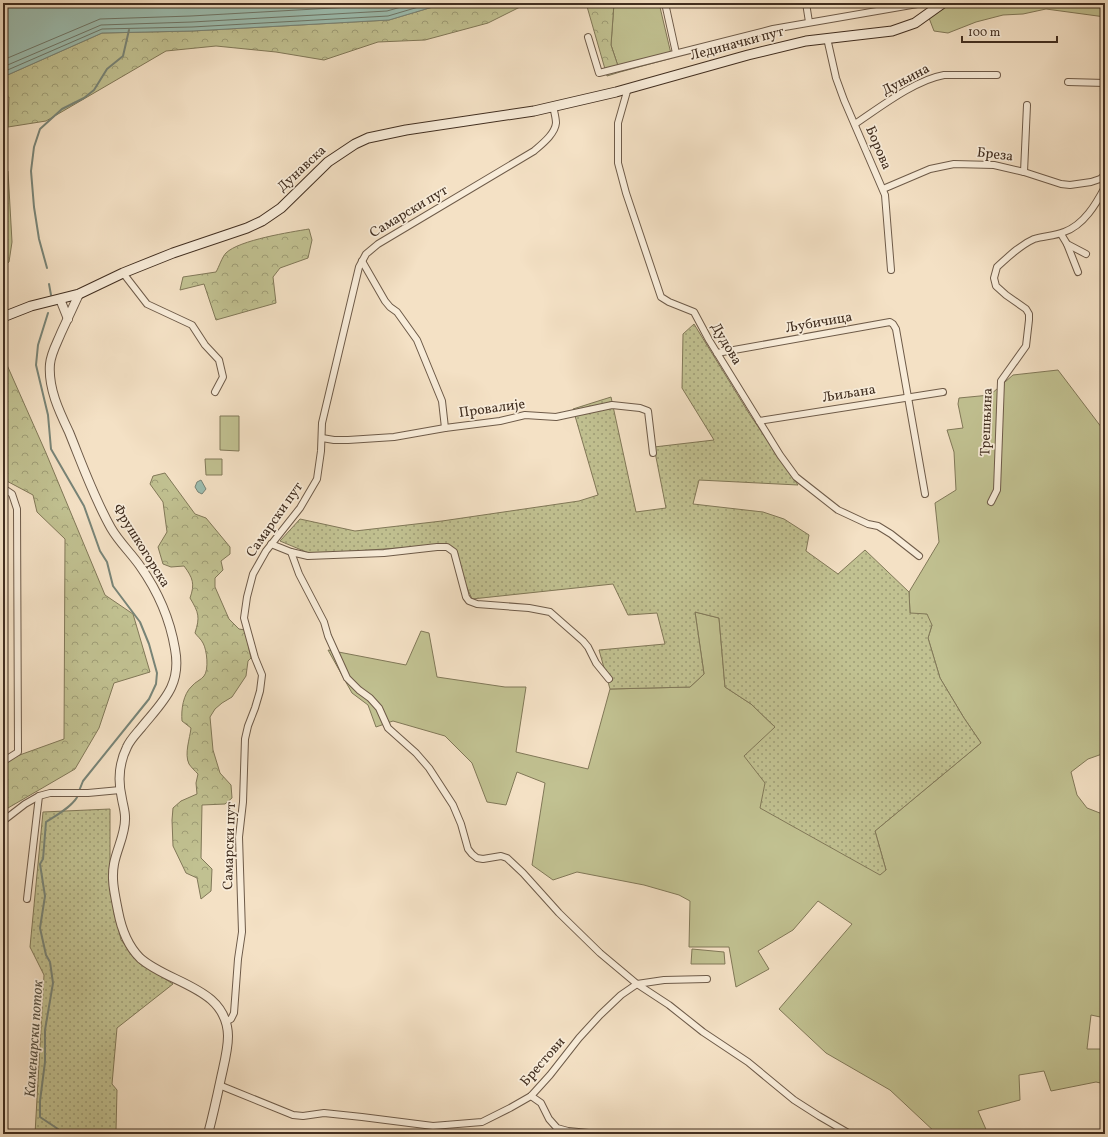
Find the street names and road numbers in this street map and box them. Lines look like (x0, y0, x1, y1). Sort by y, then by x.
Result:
street label: Лединачки пут (688, 22, 786, 66)
street label: Дуњина (879, 59, 933, 101)
street label: Борова (860, 123, 896, 173)
street label: Дунавска (273, 141, 331, 197)
street label: Бреза (976, 143, 1014, 167)
street label: Самарски пут (366, 181, 452, 243)
street label: Љубичица (784, 308, 854, 338)
street label: Дудова (706, 319, 746, 369)
street label: Љиљана (821, 380, 877, 408)
street label: Трешњина (976, 387, 998, 457)
street label: Провалије (458, 395, 527, 423)
street label: Самарски пут (242, 479, 308, 561)
street label: Фрушкогорска (108, 501, 174, 591)
street label: Самарски пут (219, 802, 241, 890)
street label: Брестови (516, 1033, 570, 1091)

